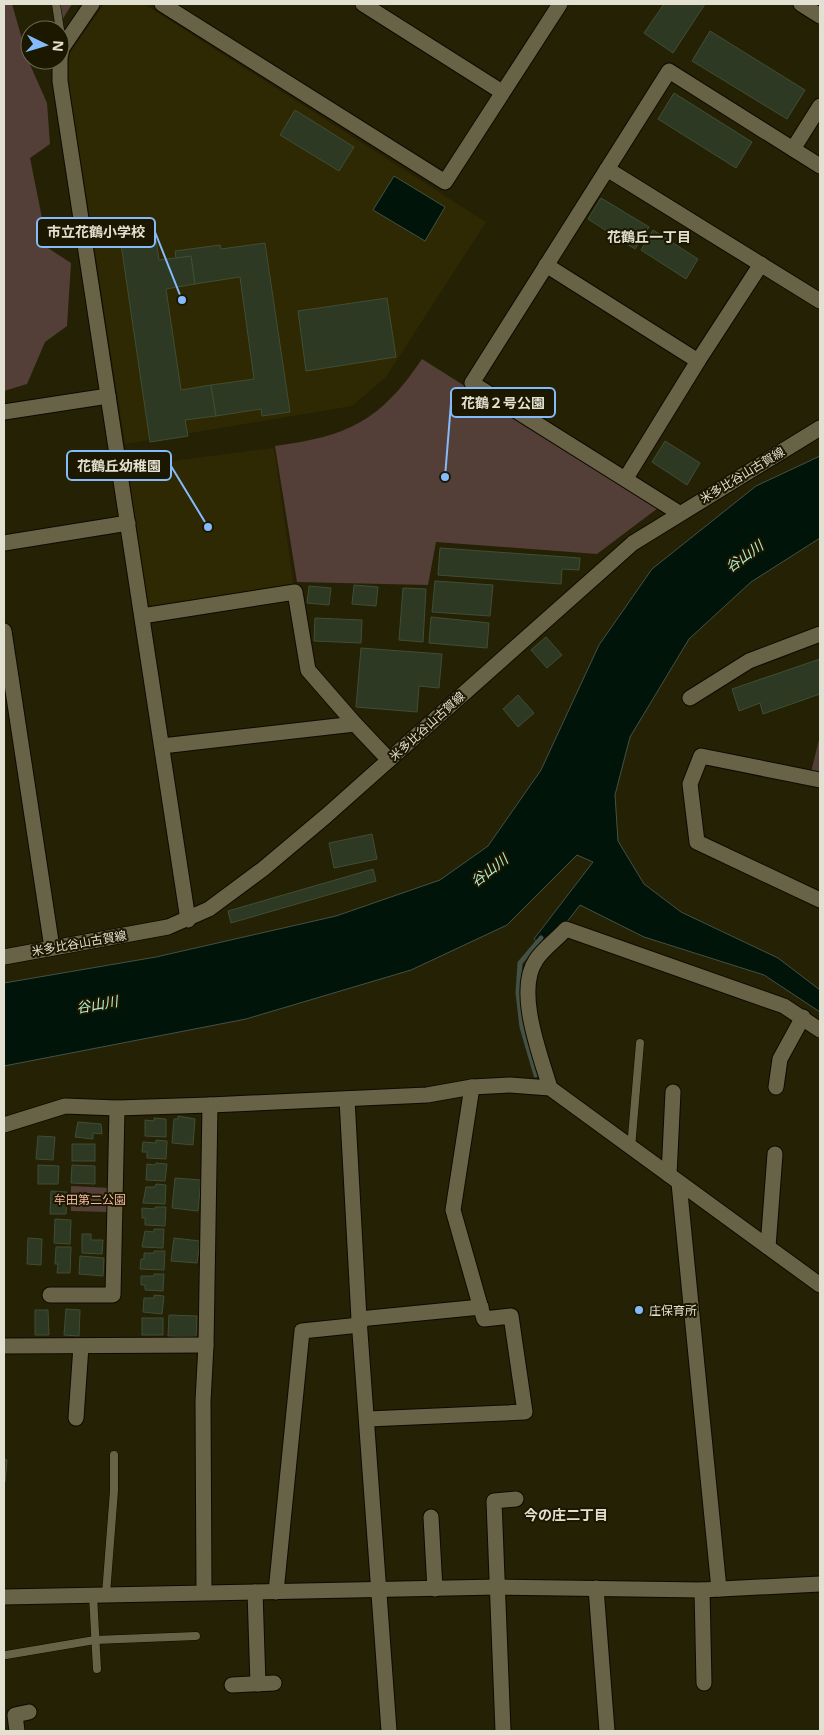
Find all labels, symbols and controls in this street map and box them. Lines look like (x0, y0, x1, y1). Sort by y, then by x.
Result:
north arrow (20, 20, 70, 70)
text: N (48, 40, 68, 53)
callout: 市立花鶴小学校 (37, 218, 155, 247)
text: 市立花鶴小学校 (47, 222, 145, 241)
district label: 花鶴丘一丁目 (607, 227, 691, 246)
callout: 花鶴２号公園 (451, 388, 555, 417)
text: 花鶴２号公園 (461, 393, 545, 412)
street label: 米多比谷山古賀線 (696, 443, 788, 507)
callout: 花鶴丘幼稚園 (67, 451, 171, 480)
text: 花鶴丘幼稚園 (77, 456, 161, 475)
water label: 谷山川 (721, 535, 768, 576)
street label: 米多比谷山古賀線 (386, 688, 468, 764)
water label: 谷山川 (467, 848, 513, 890)
street label: 米多比谷山古賀線 (30, 926, 128, 960)
water label: 谷山川 (75, 991, 121, 1017)
park label: 牟田第二公園 (54, 1191, 126, 1208)
place label: 庄保育所 (649, 1302, 697, 1319)
marker: 庄保育所 (633, 1304, 645, 1316)
district label: 今の庄二丁目 (524, 1505, 608, 1524)

